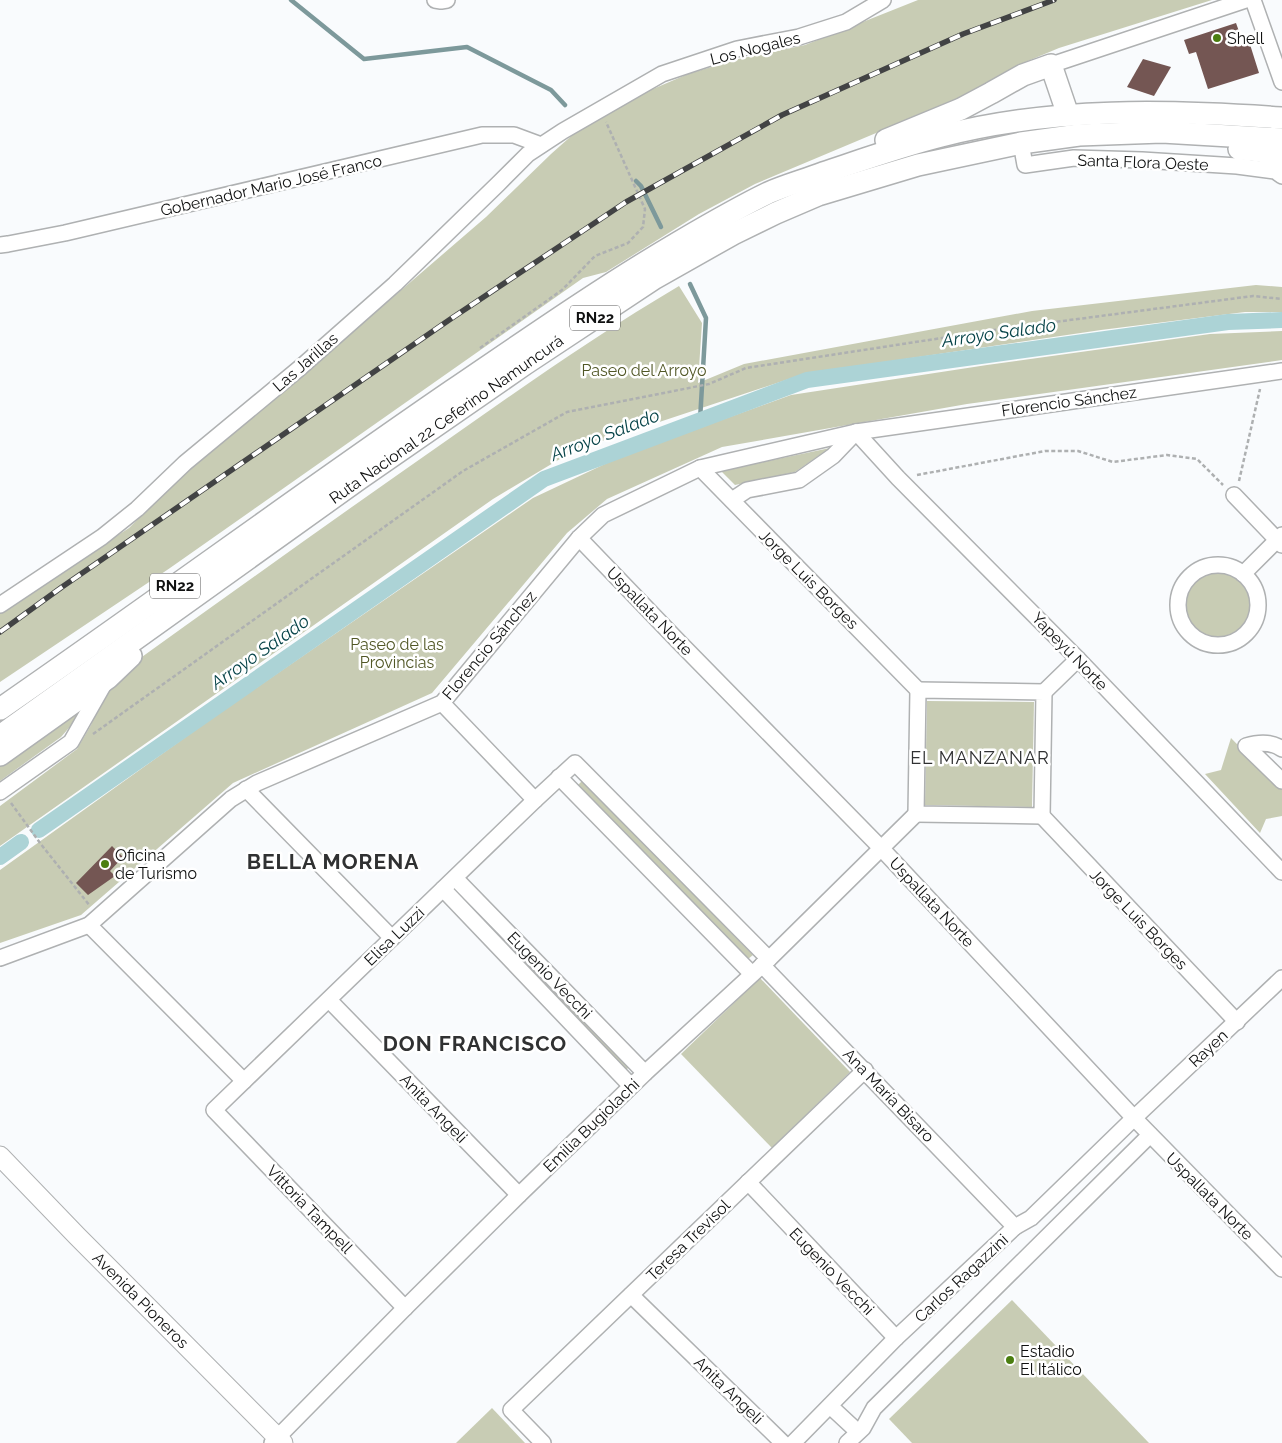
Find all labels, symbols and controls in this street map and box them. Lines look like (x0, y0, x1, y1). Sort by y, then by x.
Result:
street label: Los Nogales (708, 28, 802, 69)
place label: Shell (1227, 29, 1265, 48)
marker: Shell (1211, 32, 1223, 44)
street label: Gobernador Mario José Franco (159, 151, 384, 220)
street label: Santa Flora Oeste (1077, 151, 1209, 174)
road number: RN22 (570, 306, 620, 330)
water label: Arroyo Salado (939, 314, 1057, 351)
street label: Las Jarillas (269, 329, 342, 396)
street label: Ruta Nacional 22 Ceferino Namuncurá (326, 331, 567, 508)
park label: Paseo del Arroyo (582, 361, 707, 380)
street label: Florencio Sánchez (1000, 383, 1138, 420)
water label: Arroyo Salado (546, 404, 662, 465)
street label: Jorge Luis Borges (755, 526, 862, 633)
street label: Uspallata Norte (603, 563, 697, 660)
road number: RN22 (150, 574, 200, 598)
street label: Florencio Sánchez (438, 587, 541, 704)
street label: Yapeyú Norte (1028, 608, 1112, 694)
water label: Arroyo Salado (206, 610, 313, 694)
park label: Paseo de las Provincias (350, 635, 444, 672)
district label: EL MANZANAR (910, 747, 1050, 768)
place label: Oficina de Turismo (115, 846, 197, 883)
district label: BELLA MORENA (247, 849, 419, 874)
street label: Uspallata Norte (885, 854, 978, 951)
marker: Oficina de Turismo (99, 858, 111, 870)
street label: Jorge Luis Borges (1086, 865, 1192, 974)
street label: Elisa Luzzi (360, 903, 428, 970)
street label: Eugenio Vecchi (503, 928, 596, 1023)
street label: Rayen (1185, 1026, 1232, 1071)
district label: DON FRANCISCO (383, 1031, 567, 1056)
street label: Ana María Bisaro (839, 1045, 938, 1146)
street label: Anita Angeli (396, 1070, 471, 1147)
street label: Emilia Bugiolachi (539, 1075, 643, 1176)
street label: Uspallata Norte (1162, 1149, 1257, 1244)
street label: Vittoria Tampell (263, 1161, 357, 1258)
street label: Teresa Trevisol (643, 1195, 734, 1285)
street label: Eugenio Vecchi (785, 1224, 878, 1319)
street label: Carlos Ragazzini (911, 1230, 1012, 1326)
street label: Avenida Pioneros (89, 1248, 193, 1352)
place label: Estadio El Itálico (1020, 1342, 1082, 1379)
street label: Anita Angeli (690, 1353, 767, 1428)
marker: Estadio El Itálico (1004, 1354, 1016, 1366)

